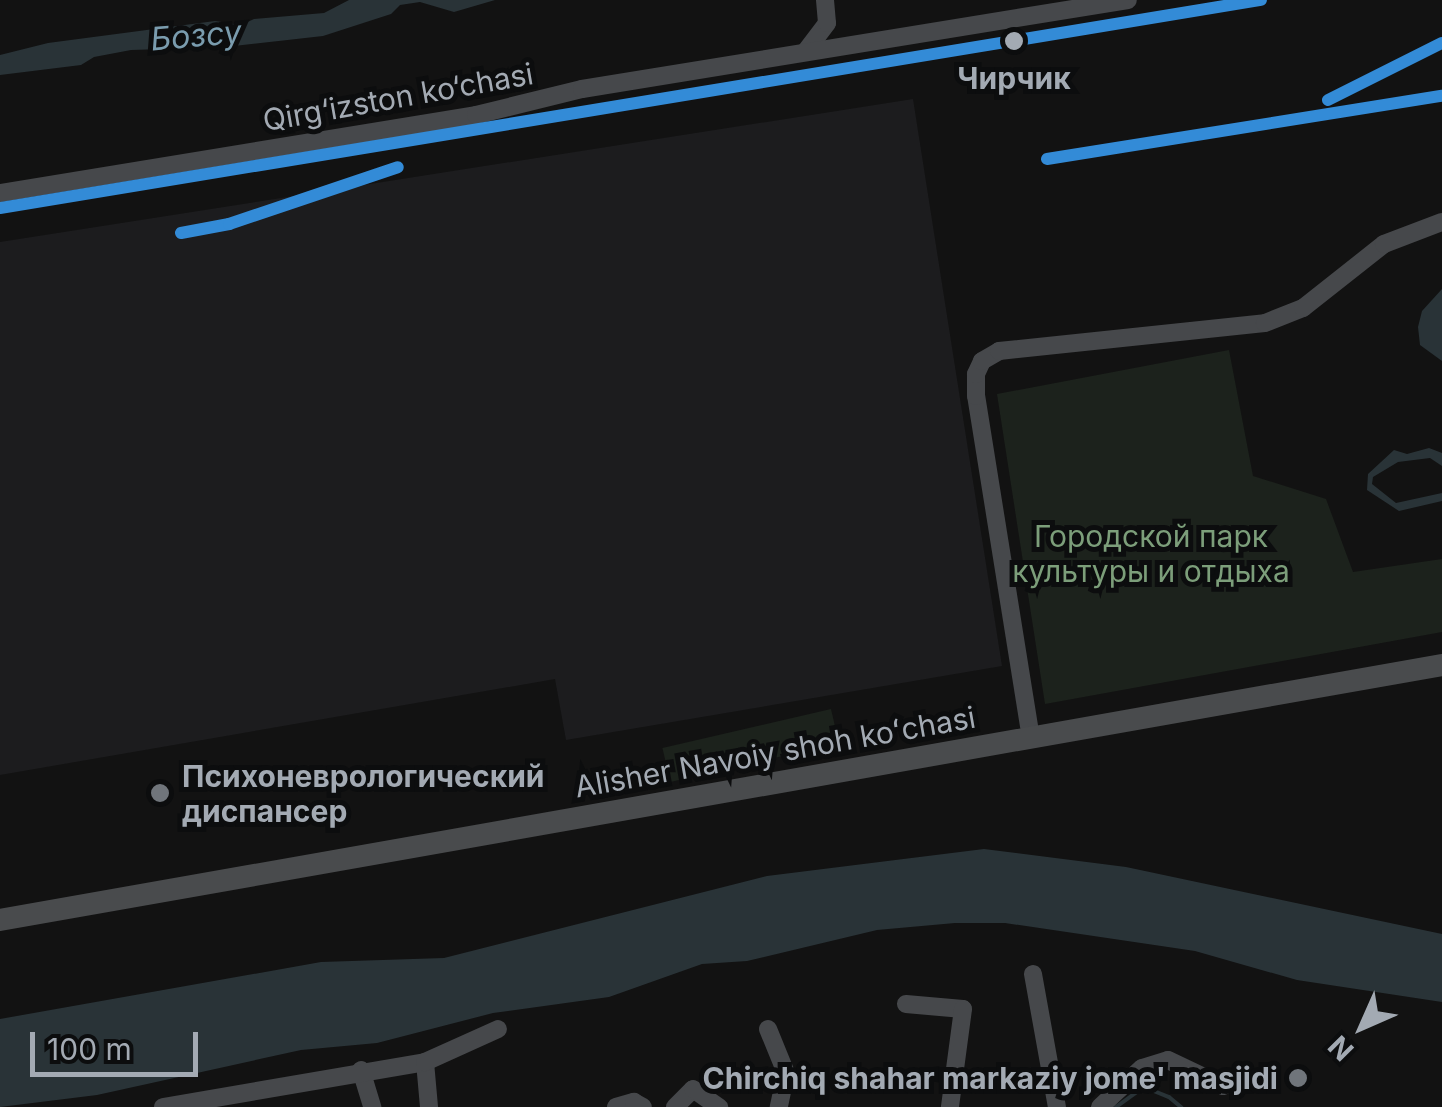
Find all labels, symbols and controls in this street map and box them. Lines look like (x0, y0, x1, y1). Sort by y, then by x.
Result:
water label: Бозсу (149, 13, 243, 59)
marker: Чирчик (999, 26, 1029, 56)
street label: Qirg‘izston ko‘chasi (260, 55, 536, 139)
place label: Чирчик (957, 60, 1071, 96)
park label: Городской парк культуры и отдыха (1012, 518, 1290, 588)
street label: Alisher Navoiy shoh koʻchasi (572, 699, 978, 805)
place label: Психоневрологический диспансер (182, 758, 544, 828)
marker: Психоневрологический диспансер (147, 780, 173, 806)
north arrow (1312, 977, 1412, 1077)
scale bar (35, 1012, 202, 1074)
text: N (1321, 1029, 1360, 1068)
text: 100 m (47, 1031, 132, 1067)
place label: Chirchiq shahar markaziy jome' masjidi (703, 1060, 1278, 1096)
marker: Chirchiq shahar markaziy jome' masjidi (1287, 1067, 1309, 1089)

